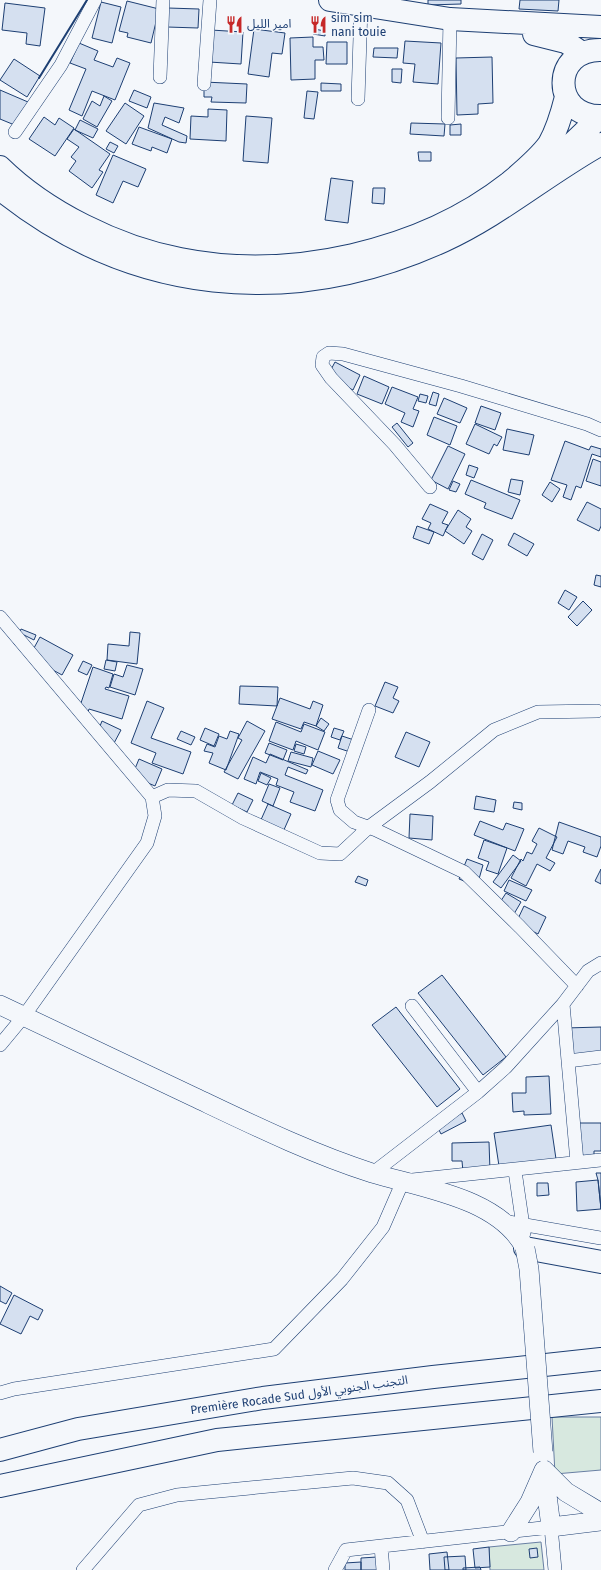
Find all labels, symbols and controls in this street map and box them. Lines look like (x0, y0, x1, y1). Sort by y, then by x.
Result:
place label: sim sim nani touie (331, 11, 386, 39)
restaurant icon: امير الليل (224, 14, 244, 34)
restaurant icon: sim sim nani touie (308, 15, 328, 35)
place label: امير الليل (247, 17, 292, 31)
street label: Première Rocade Sud التجنب الجنوبي الأول (189, 1373, 409, 1420)

